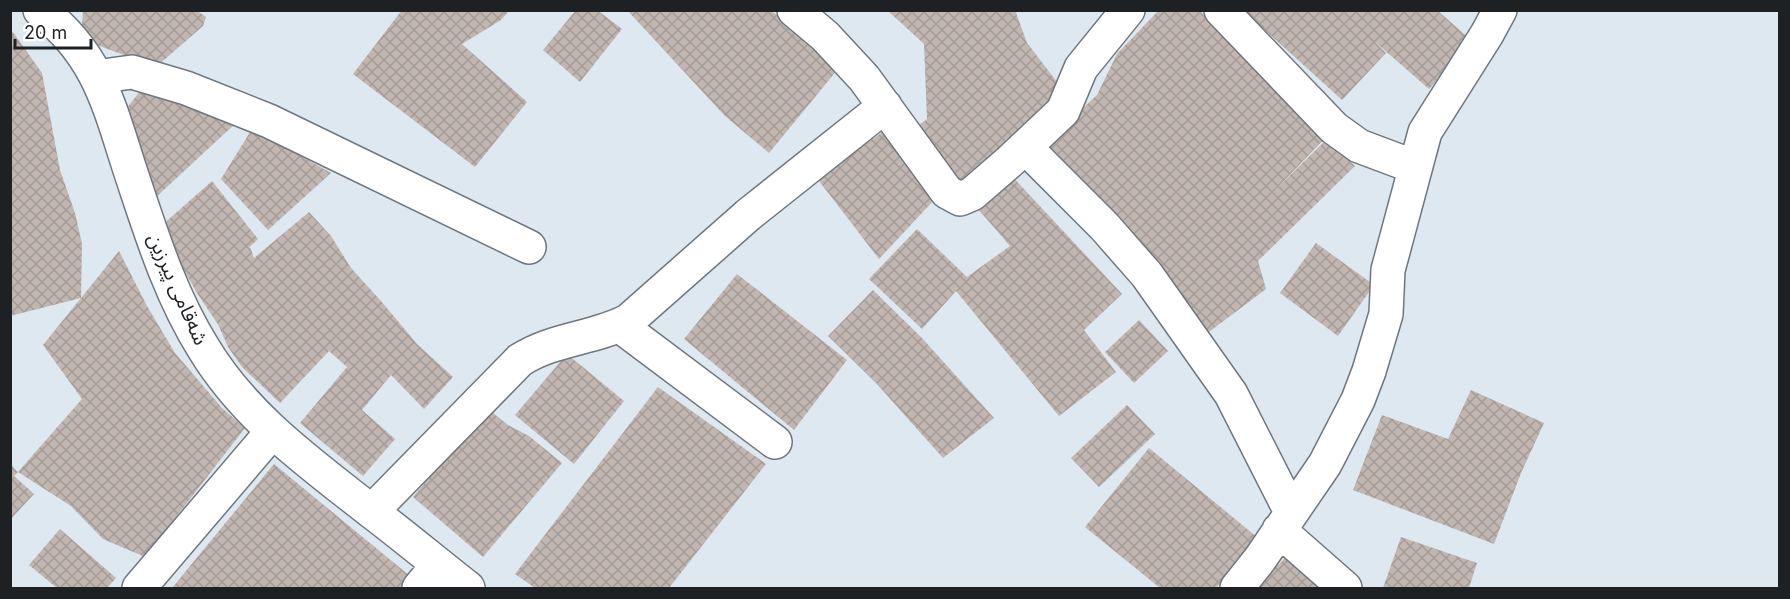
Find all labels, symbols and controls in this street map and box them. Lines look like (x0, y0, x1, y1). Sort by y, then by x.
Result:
scale bar (15, 12, 92, 50)
text: 20 m (24, 22, 67, 43)
street label: شەقامی پیرزین (142, 229, 213, 349)

